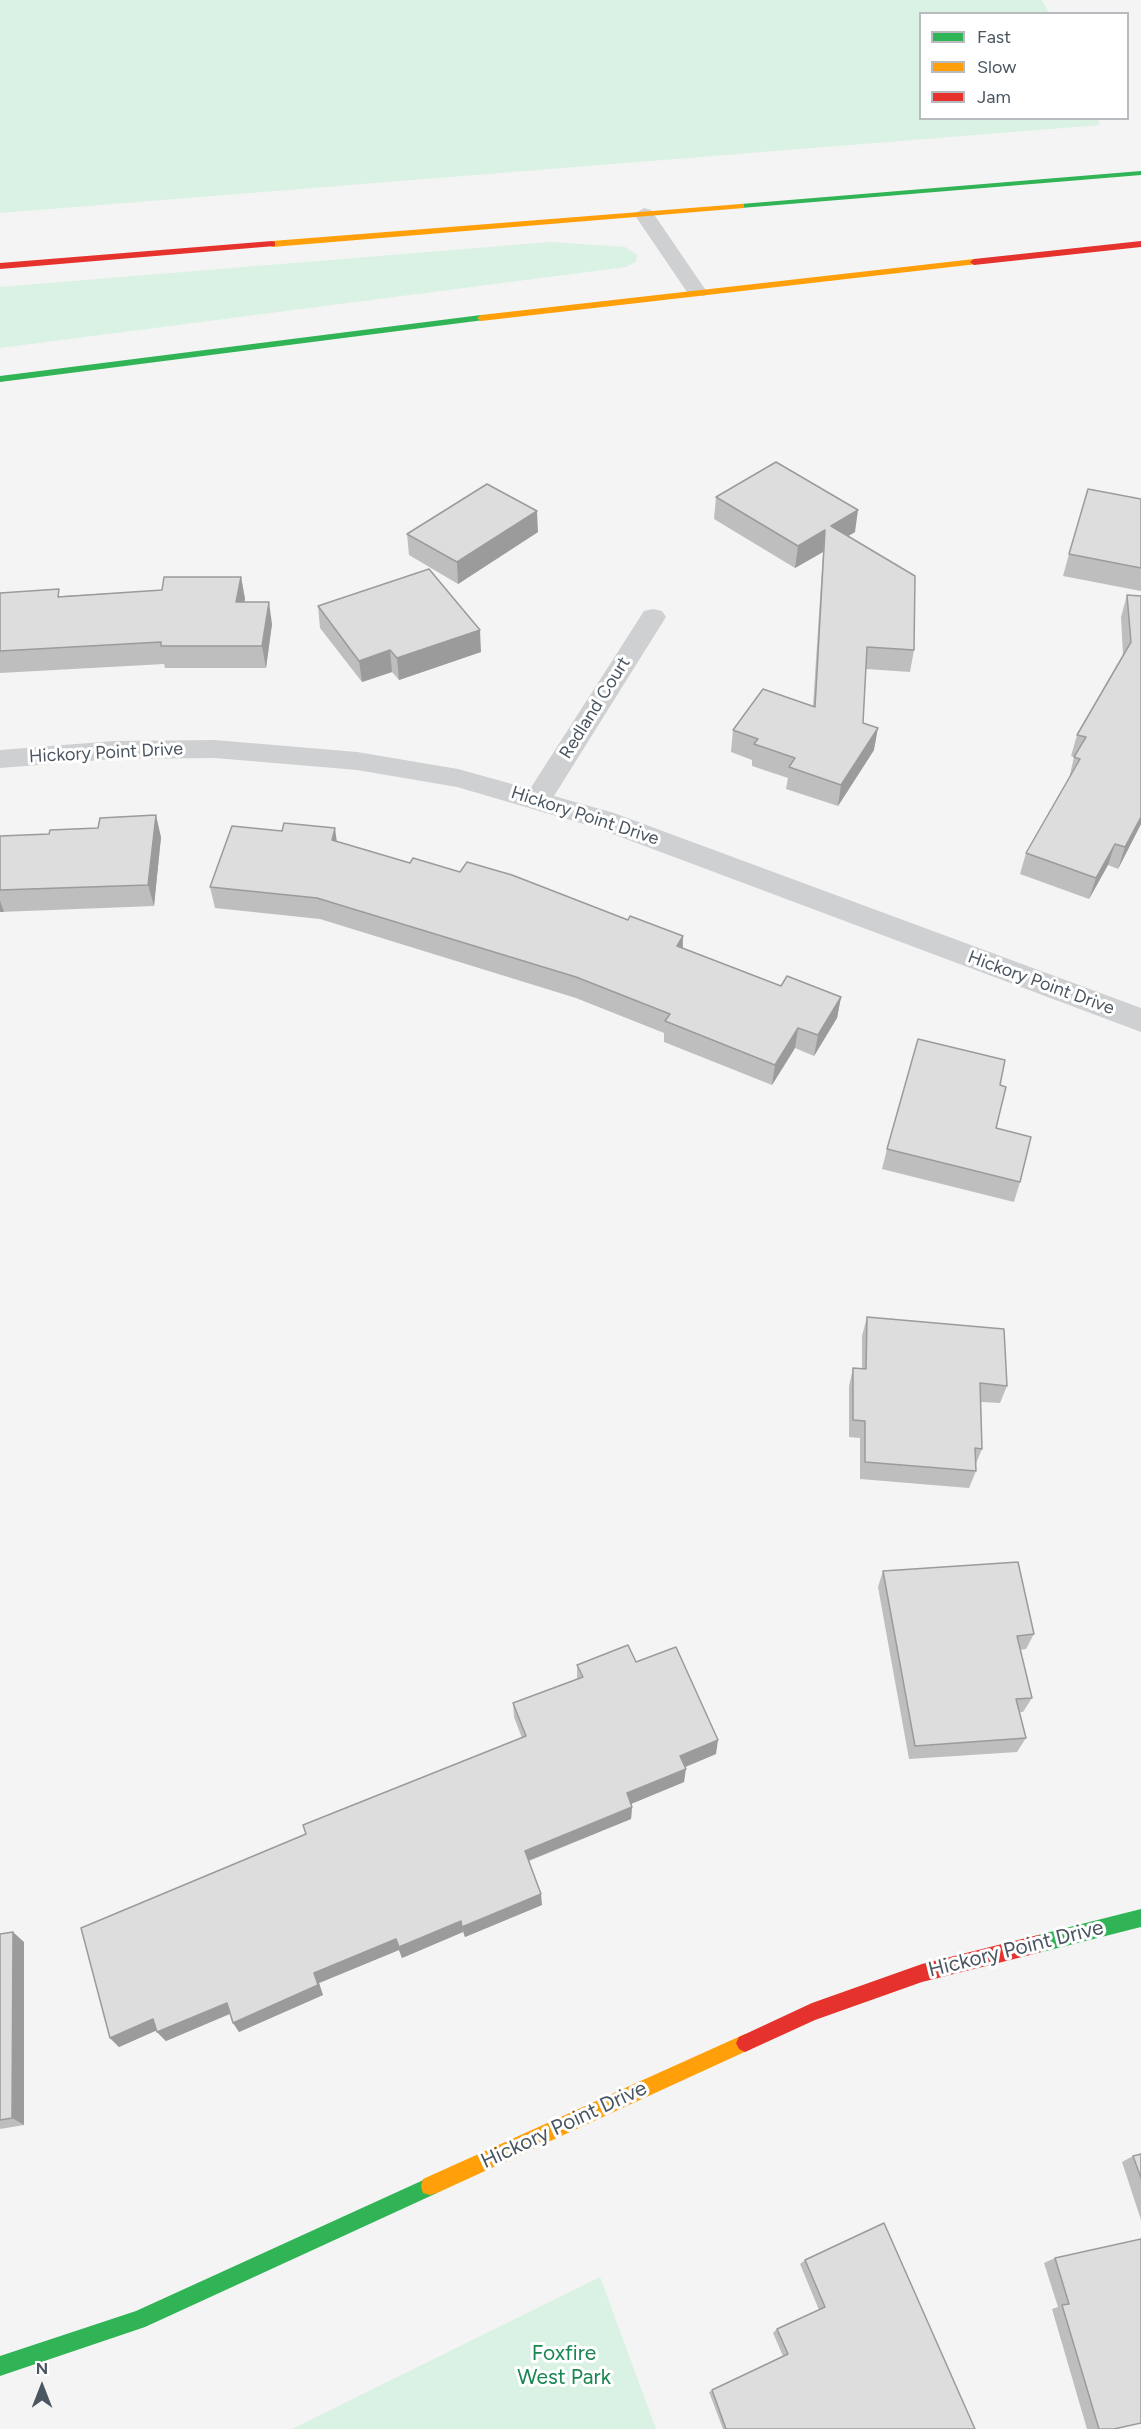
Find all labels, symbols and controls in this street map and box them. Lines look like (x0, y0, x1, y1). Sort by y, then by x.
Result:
legend (919, 12, 1129, 120)
text: Fast (977, 26, 1011, 48)
text: Slow (977, 56, 1016, 78)
text: Jam (977, 86, 1011, 108)
street label: Redland Court (555, 653, 635, 763)
street label: Hickory Point Drive (28, 738, 184, 768)
street label: Hickory Point Drive (508, 782, 662, 850)
street label: Hickory Point Drive (965, 946, 1117, 1020)
street label: Hickory Point Drive (926, 1915, 1106, 1983)
street label: Hickory Point Drive (477, 2076, 651, 2174)
park label: Foxfire West Park (517, 2341, 611, 2391)
north arrow (12, 2357, 72, 2417)
text: N (36, 2359, 48, 2378)

